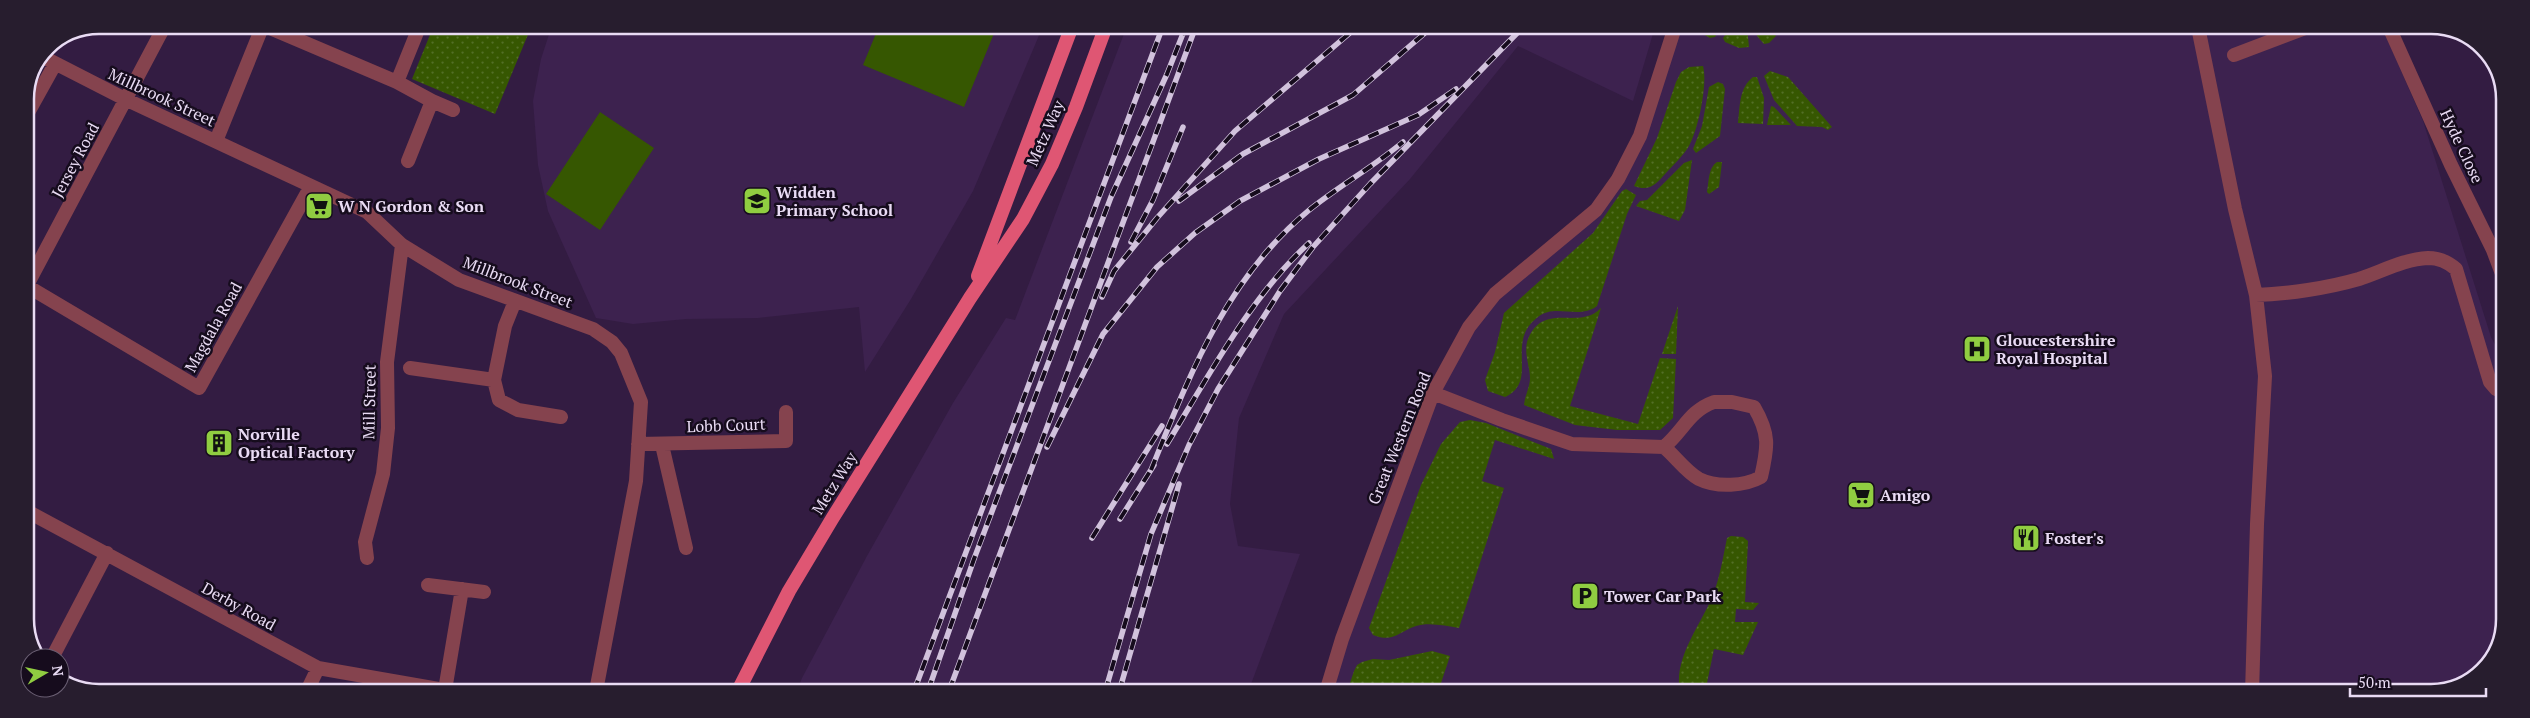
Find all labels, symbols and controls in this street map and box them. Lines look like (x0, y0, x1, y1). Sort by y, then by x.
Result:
street label: Millbrook Street (105, 63, 219, 131)
street label: Metz Way (1021, 96, 1070, 169)
street label: Hyde Close (2435, 105, 2489, 187)
street label: Jersey Road (46, 119, 104, 201)
place label: Widden Primary School (776, 181, 893, 221)
school or university icon: Widden Primary School (742, 186, 772, 216)
supermarket icon: W N Gordon & Son (304, 191, 334, 221)
place label: W N Gordon & Son (338, 195, 485, 217)
street label: Millbrook Street (460, 251, 576, 313)
street label: Magdala Road (179, 278, 247, 376)
place label: Gloucestershire Royal Hospital (1996, 329, 2116, 369)
hospital icon: Gloucestershire Royal Hospital (1962, 334, 1992, 364)
street label: Mill Street (357, 364, 381, 440)
street label: Great Western Road (1362, 368, 1436, 508)
street label: Lobb Court (686, 413, 766, 437)
place label: Norville Optical Factory (238, 423, 355, 463)
building icon: Norville Optical Factory (204, 428, 234, 458)
street label: Metz Way (806, 447, 862, 518)
supermarket icon: Amigo (1846, 480, 1876, 510)
place label: Amigo (1880, 484, 1931, 506)
restaurant icon: Foster's (2011, 523, 2041, 553)
place label: Foster's (2045, 527, 2104, 549)
street label: Derby Road (198, 577, 280, 635)
parking icon: Tower Car Park (1570, 581, 1600, 611)
place label: Tower Car Park (1604, 585, 1722, 607)
north arrow (20, 648, 70, 698)
text: N (48, 664, 69, 678)
scale bar (2350, 666, 2486, 698)
text: 50 m (2358, 672, 2391, 692)

